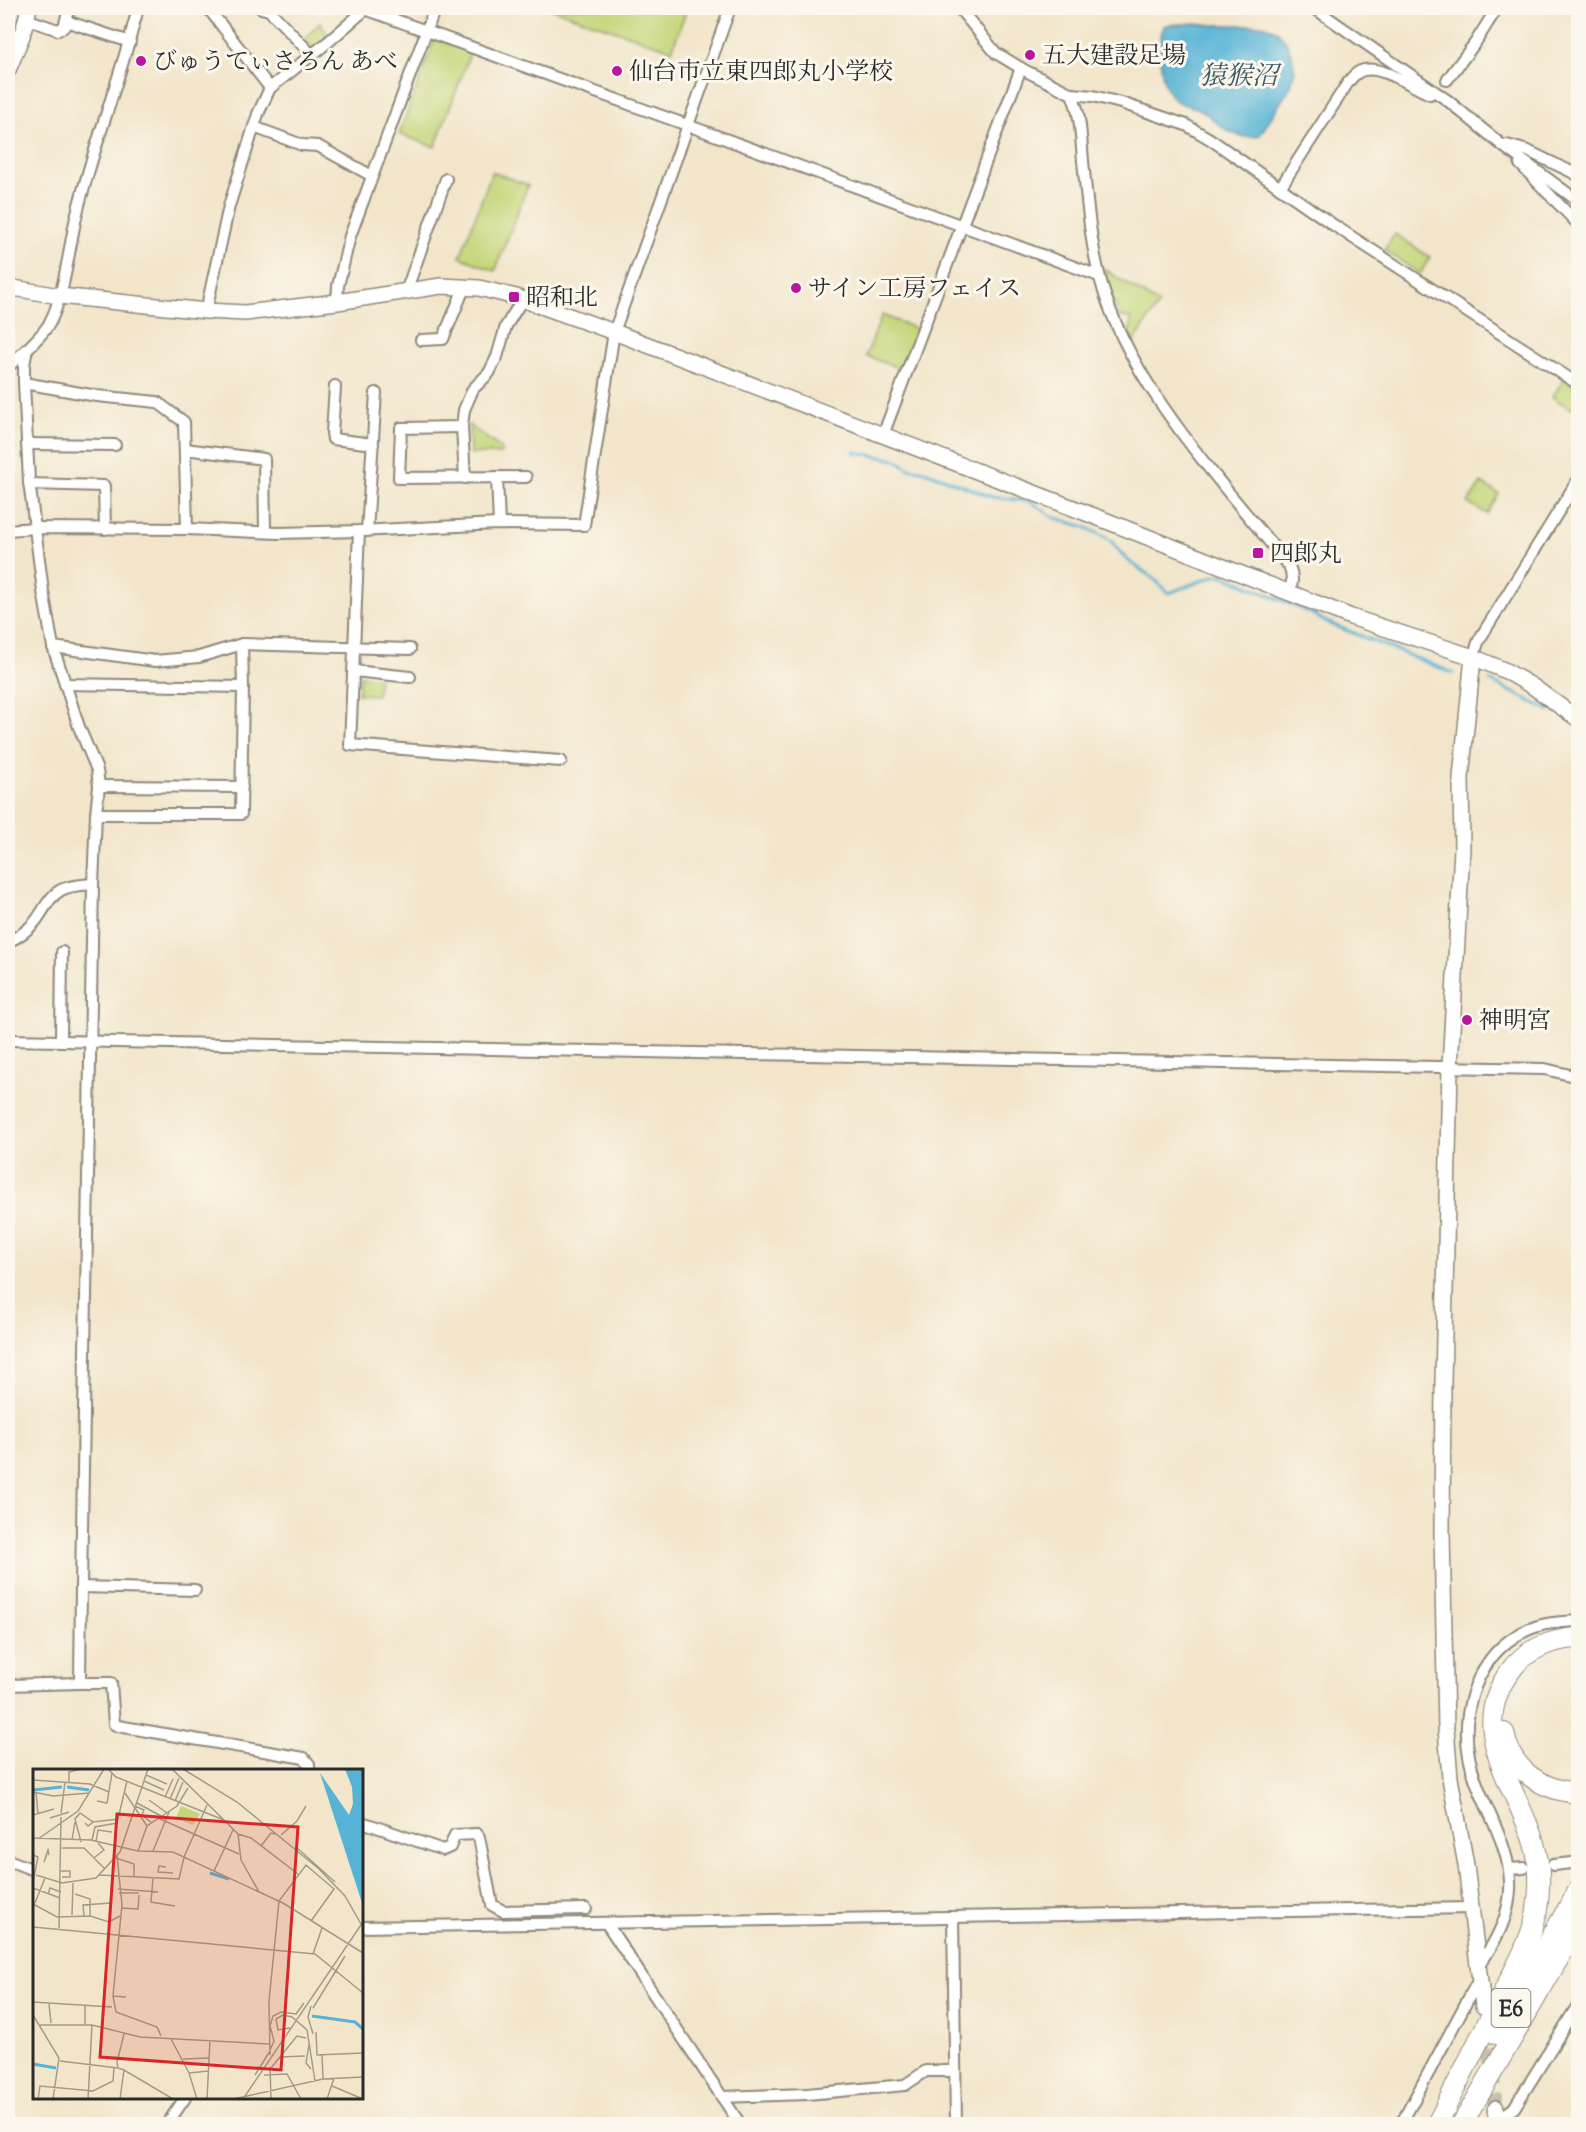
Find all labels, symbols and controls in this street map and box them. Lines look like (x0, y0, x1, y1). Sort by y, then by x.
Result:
place label: 五大建設足場 (1042, 40, 1186, 74)
place label: びゅうてぃさろん あべ (153, 46, 398, 80)
marker: 五大建設足場 (1023, 48, 1037, 62)
marker: びゅうてぃさろん あべ (134, 54, 148, 68)
place label: 仙台市立東四郎丸小学校 (629, 56, 893, 90)
water label: 猿猴沼 (1200, 59, 1282, 96)
marker: 仙台市立東四郎丸小学校 (610, 64, 624, 78)
place label: サイン工房フェイス (808, 273, 1021, 307)
marker: サイン工房フェイス (789, 281, 803, 295)
place label: 昭和北 (526, 282, 598, 316)
marker: 昭和北 (507, 290, 521, 304)
place label: 四郎丸 (1270, 538, 1342, 572)
marker: 四郎丸 (1251, 546, 1265, 560)
place label: 神明宮 (1479, 1005, 1551, 1039)
marker: 神明宮 (1460, 1013, 1474, 1027)
inset map (33, 1769, 363, 2099)
road number: E6 (1492, 1989, 1530, 2027)

